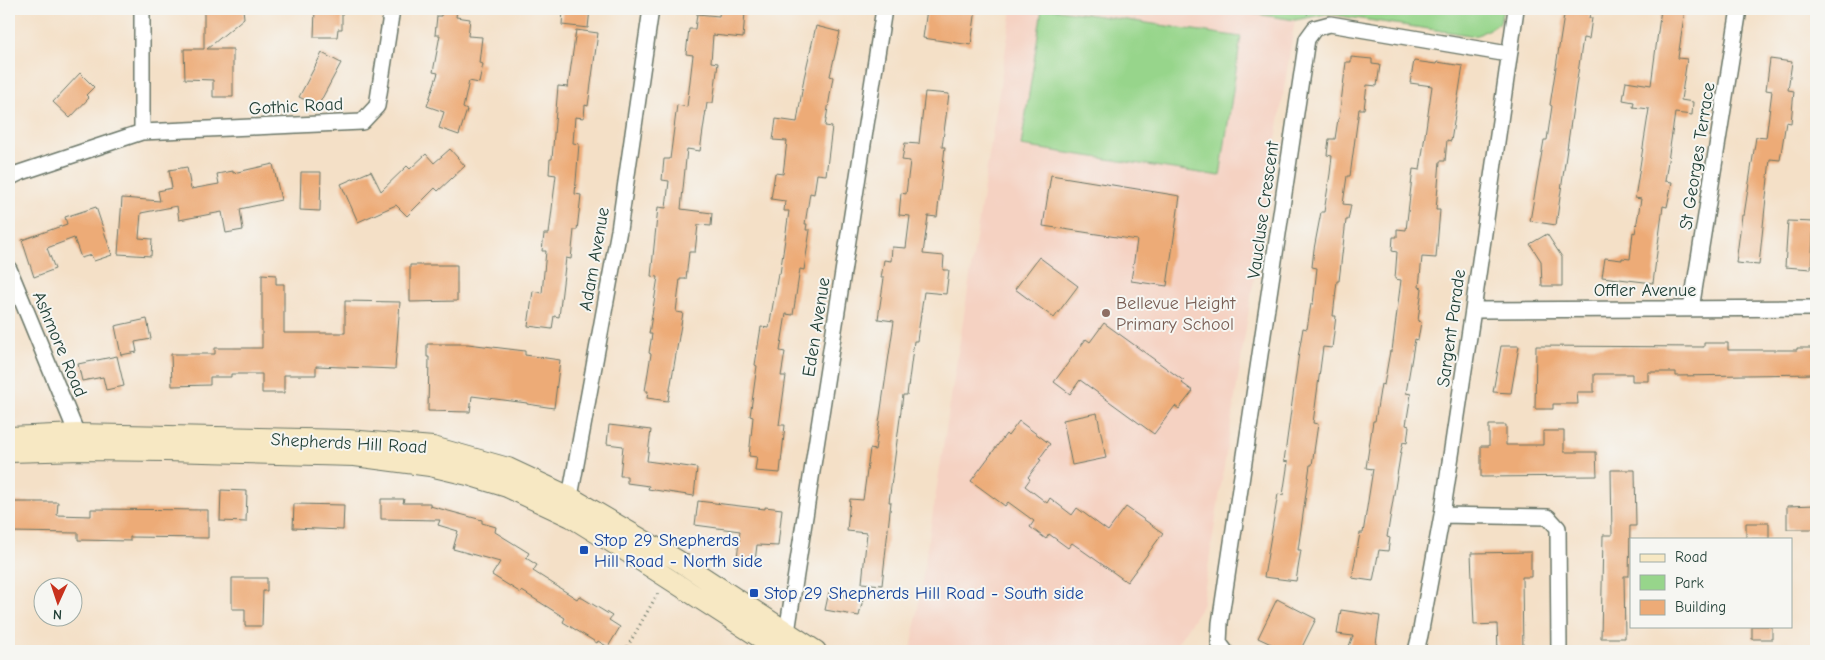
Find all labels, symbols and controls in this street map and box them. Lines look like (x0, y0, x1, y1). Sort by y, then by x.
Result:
street label: St Georges Terrace (1675, 81, 1720, 231)
street label: Gothic Road (248, 94, 344, 119)
street label: Vaucluse Crescent (1243, 139, 1284, 280)
street label: Adam Avenue (575, 206, 614, 313)
street label: Sargent Parade (1433, 268, 1470, 388)
street label: Eden Avenue (798, 276, 835, 378)
street label: Offler Avenue (1594, 280, 1696, 301)
street label: Ashmore Road (28, 288, 91, 400)
place label: Bellevue Height Primary School (1116, 293, 1236, 335)
marker: Bellevue Height Primary School (1100, 307, 1112, 319)
street label: Shepherds Hill Road (270, 429, 428, 458)
place label: Stop 29 Shepherds Hill Road - North side (594, 530, 763, 572)
legend (1630, 538, 1792, 628)
marker: Stop 29 Shepherds Hill Road - North side (578, 544, 590, 556)
text: Road (1675, 548, 1707, 566)
text: Park (1675, 574, 1704, 592)
north arrow (32, 578, 82, 628)
place label: Stop 29 Shepherds Hill Road - South side (764, 583, 1084, 604)
marker: Stop 29 Shepherds Hill Road - South side (748, 587, 760, 599)
text: Building (1675, 598, 1726, 616)
text: N (52, 606, 62, 623)

